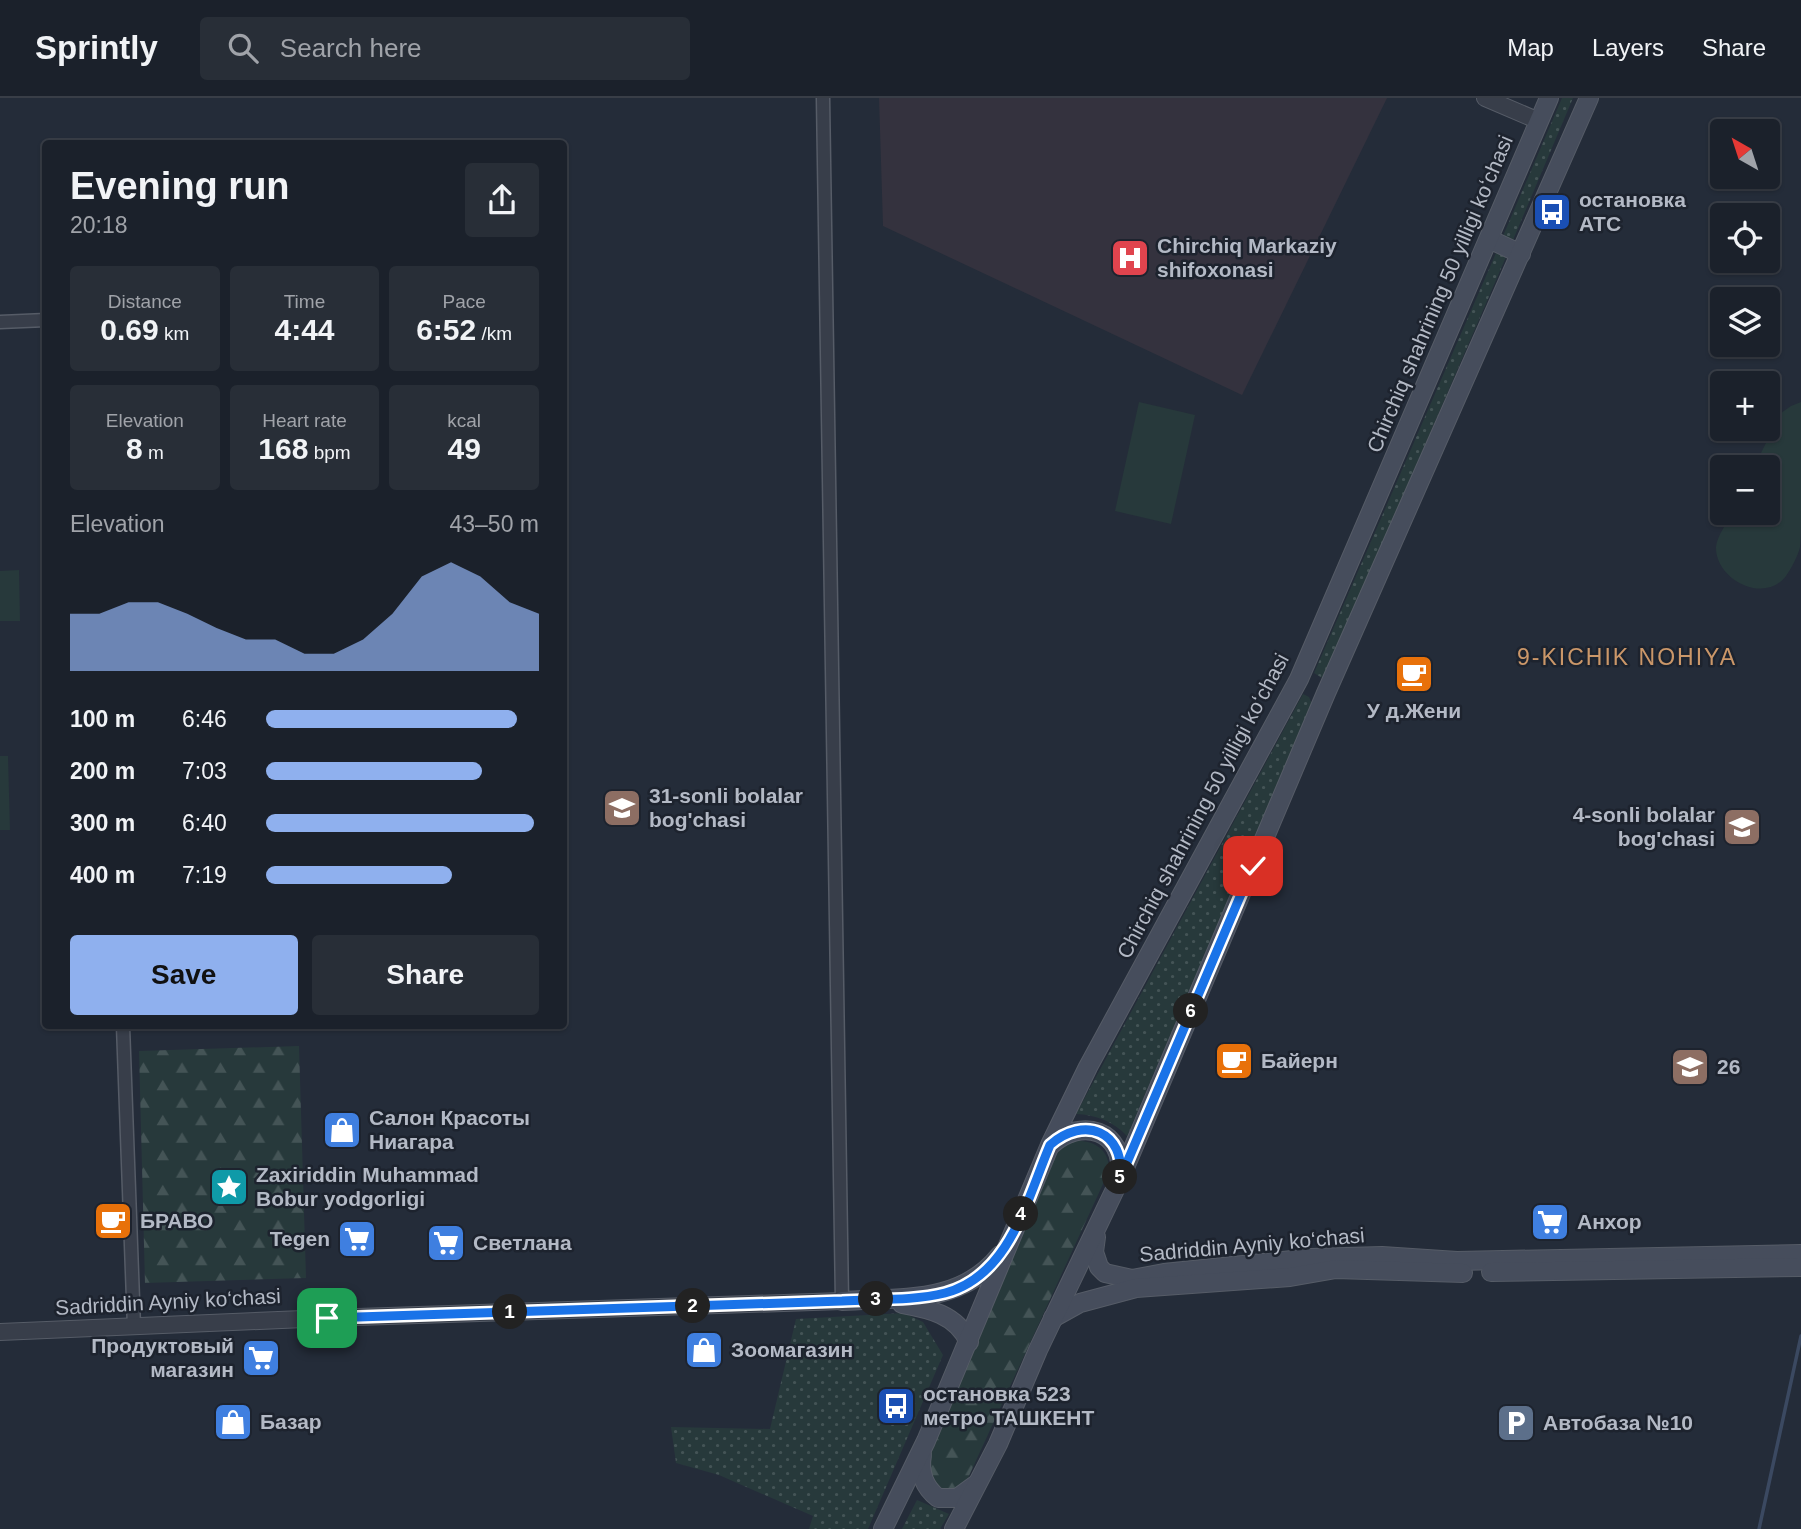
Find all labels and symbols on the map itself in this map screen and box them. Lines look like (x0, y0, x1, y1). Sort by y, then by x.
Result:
north arrow (1710, 119, 1780, 189)
street label: Chirchiq shahrining 50 yilligi koʻchasi (1362, 132, 1517, 456)
place label: остановка АТС (1579, 188, 1686, 235)
bus stop icon: остановка АТС (1531, 191, 1573, 233)
place label: Chirchiq Markaziy shifoxonasi (1157, 234, 1337, 281)
hospital icon: Chirchiq Markaziy shifoxonasi (1109, 237, 1151, 279)
district label: 9-KICHIK NOHIYA (1517, 644, 1737, 670)
street label: Chirchiq shahrining 50 yilligi koʻchasi (1112, 649, 1293, 962)
cafe icon: У д.Жени (1393, 653, 1435, 695)
place label: У д.Жени (1367, 699, 1461, 722)
place label: 31-sonli bolalar bog'chasi (649, 784, 803, 831)
school or university icon: 31-sonli bolalar bog'chasi (601, 787, 643, 829)
place label: 4-sonli bolalar bog'chasi (1573, 803, 1715, 850)
school or university icon: 4-sonli bolalar bog'chasi (1721, 806, 1763, 848)
pin (1223, 836, 1283, 896)
pin: 6 (1174, 993, 1208, 1028)
cafe icon: Байерн (1213, 1040, 1255, 1082)
school or university icon: 26 (1669, 1046, 1711, 1088)
place label: Байерн (1261, 1049, 1338, 1072)
place label: 26 (1717, 1055, 1740, 1078)
place label: Салон Красоты Ниагара (369, 1106, 530, 1153)
shop icon: Салон Красоты Ниагара (321, 1109, 363, 1151)
pin: 5 (1102, 1160, 1138, 1194)
place label: Zaxiriddin Muhammad Bobur yodgorligi (256, 1163, 479, 1210)
place icon: Zaxiriddin Muhammad Bobur yodgorligi (208, 1166, 250, 1208)
pin: 4 (1004, 1196, 1038, 1232)
cafe icon: БРАВО (92, 1200, 134, 1242)
supermarket icon: Анхор (1529, 1201, 1571, 1243)
place label: БРАВО (140, 1209, 213, 1232)
place label: Анхор (1577, 1210, 1642, 1233)
supermarket icon: Tegen (336, 1218, 378, 1260)
supermarket icon: Светлана (425, 1222, 467, 1264)
street label: Sadriddin Ayniy ko‘chasi (1138, 1223, 1366, 1266)
place label: Tegen (270, 1227, 330, 1250)
place label: Светлана (473, 1231, 572, 1254)
pin: 3 (858, 1282, 894, 1316)
street label: Sadriddin Ayniy ko‘chasi (54, 1284, 281, 1319)
pin (297, 1288, 357, 1348)
pin: 2 (676, 1288, 710, 1324)
pin: 1 (492, 1294, 528, 1330)
shop icon: Зоомагазин (683, 1329, 725, 1371)
place label: Продуктовый магазин (91, 1334, 234, 1381)
supermarket icon: Продуктовый магазин (240, 1337, 282, 1379)
place label: Зоомагазин (731, 1338, 853, 1361)
place label: остановка 523 метро ТАШКЕНТ (923, 1382, 1094, 1429)
bus stop icon: остановка 523 метро ТАШКЕНТ (875, 1385, 917, 1427)
shop icon: Базар (212, 1401, 254, 1443)
parking icon: Автобаза №10 (1495, 1402, 1537, 1444)
place label: Базар (260, 1410, 322, 1433)
place label: Автобаза №10 (1543, 1411, 1693, 1434)

